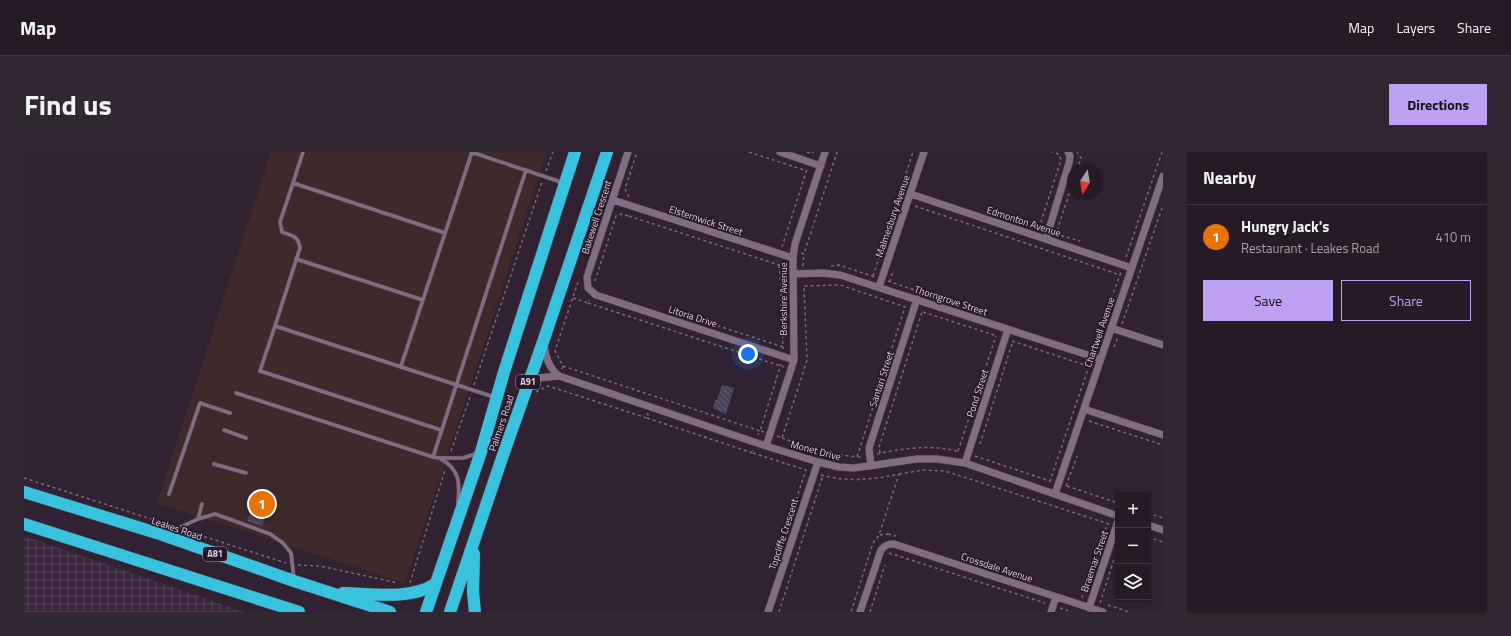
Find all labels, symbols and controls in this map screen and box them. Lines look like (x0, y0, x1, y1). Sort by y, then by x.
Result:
text: Map (20, 13, 56, 42)
text: Map (1348, 17, 1374, 38)
text: Layers (1396, 17, 1435, 38)
text: Share (1457, 17, 1491, 38)
text: Find us (24, 83, 112, 126)
button: Directions (1389, 84, 1487, 125)
north arrow (1067, 164, 1103, 200)
text: Nearby (1203, 165, 1256, 191)
street label: Malmesbury Avenue (871, 173, 914, 259)
street label: Bakewell Crescent (577, 178, 616, 256)
street label: Elsternwick Street (667, 201, 745, 240)
street label: Edmonton Avenue (985, 202, 1063, 241)
text: Hungry Jack's (1241, 215, 1329, 238)
text: 1 (1212, 227, 1220, 247)
text: 410 m (1435, 227, 1471, 247)
text: Restaurant · Leakes Road (1241, 238, 1379, 258)
street label: Berkshire Avenue (776, 262, 791, 336)
button: Save (1203, 280, 1333, 321)
button: Share (1341, 280, 1471, 321)
street label: Thorngrove Street (912, 282, 990, 320)
street label: Chartwell Avenue (1080, 295, 1119, 369)
street label: Litoria Drive (667, 302, 719, 331)
your location (738, 344, 758, 364)
street label: Santari Street (865, 349, 898, 409)
street label: Pond Street (963, 367, 992, 419)
road number: A91 (516, 375, 540, 389)
street label: Palmers Road (485, 393, 518, 453)
street label: Monet Drive (789, 437, 843, 464)
pin: 1 (249, 489, 275, 519)
map controls (1115, 492, 1151, 600)
button: + (1115, 492, 1151, 528)
street label: Topcliffe Crescent (765, 496, 802, 572)
street label: Leakes Road (149, 513, 204, 544)
street label: Braemar Street (1077, 528, 1112, 594)
button: − (1115, 528, 1151, 564)
road number: A81 (203, 547, 227, 561)
street label: Crossdale Avenue (959, 549, 1035, 586)
button: layers (1115, 564, 1151, 600)

